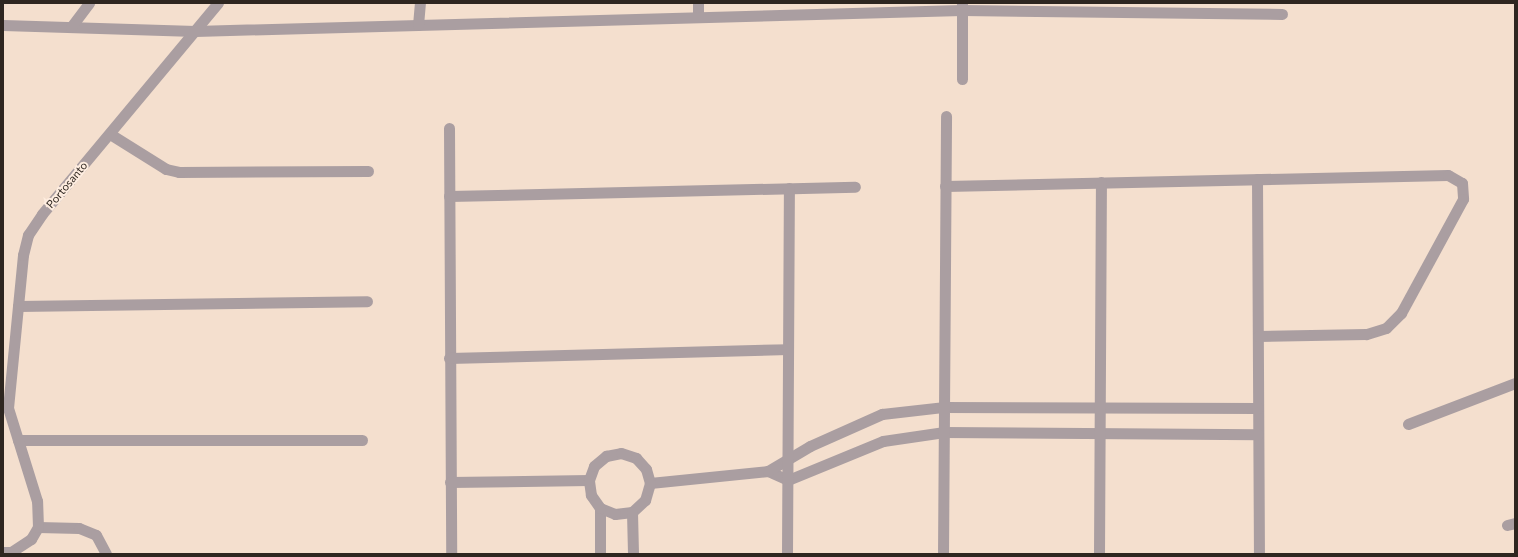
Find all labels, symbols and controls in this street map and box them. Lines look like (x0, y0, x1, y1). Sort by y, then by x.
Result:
street label: Portosanto (44, 159, 90, 211)

